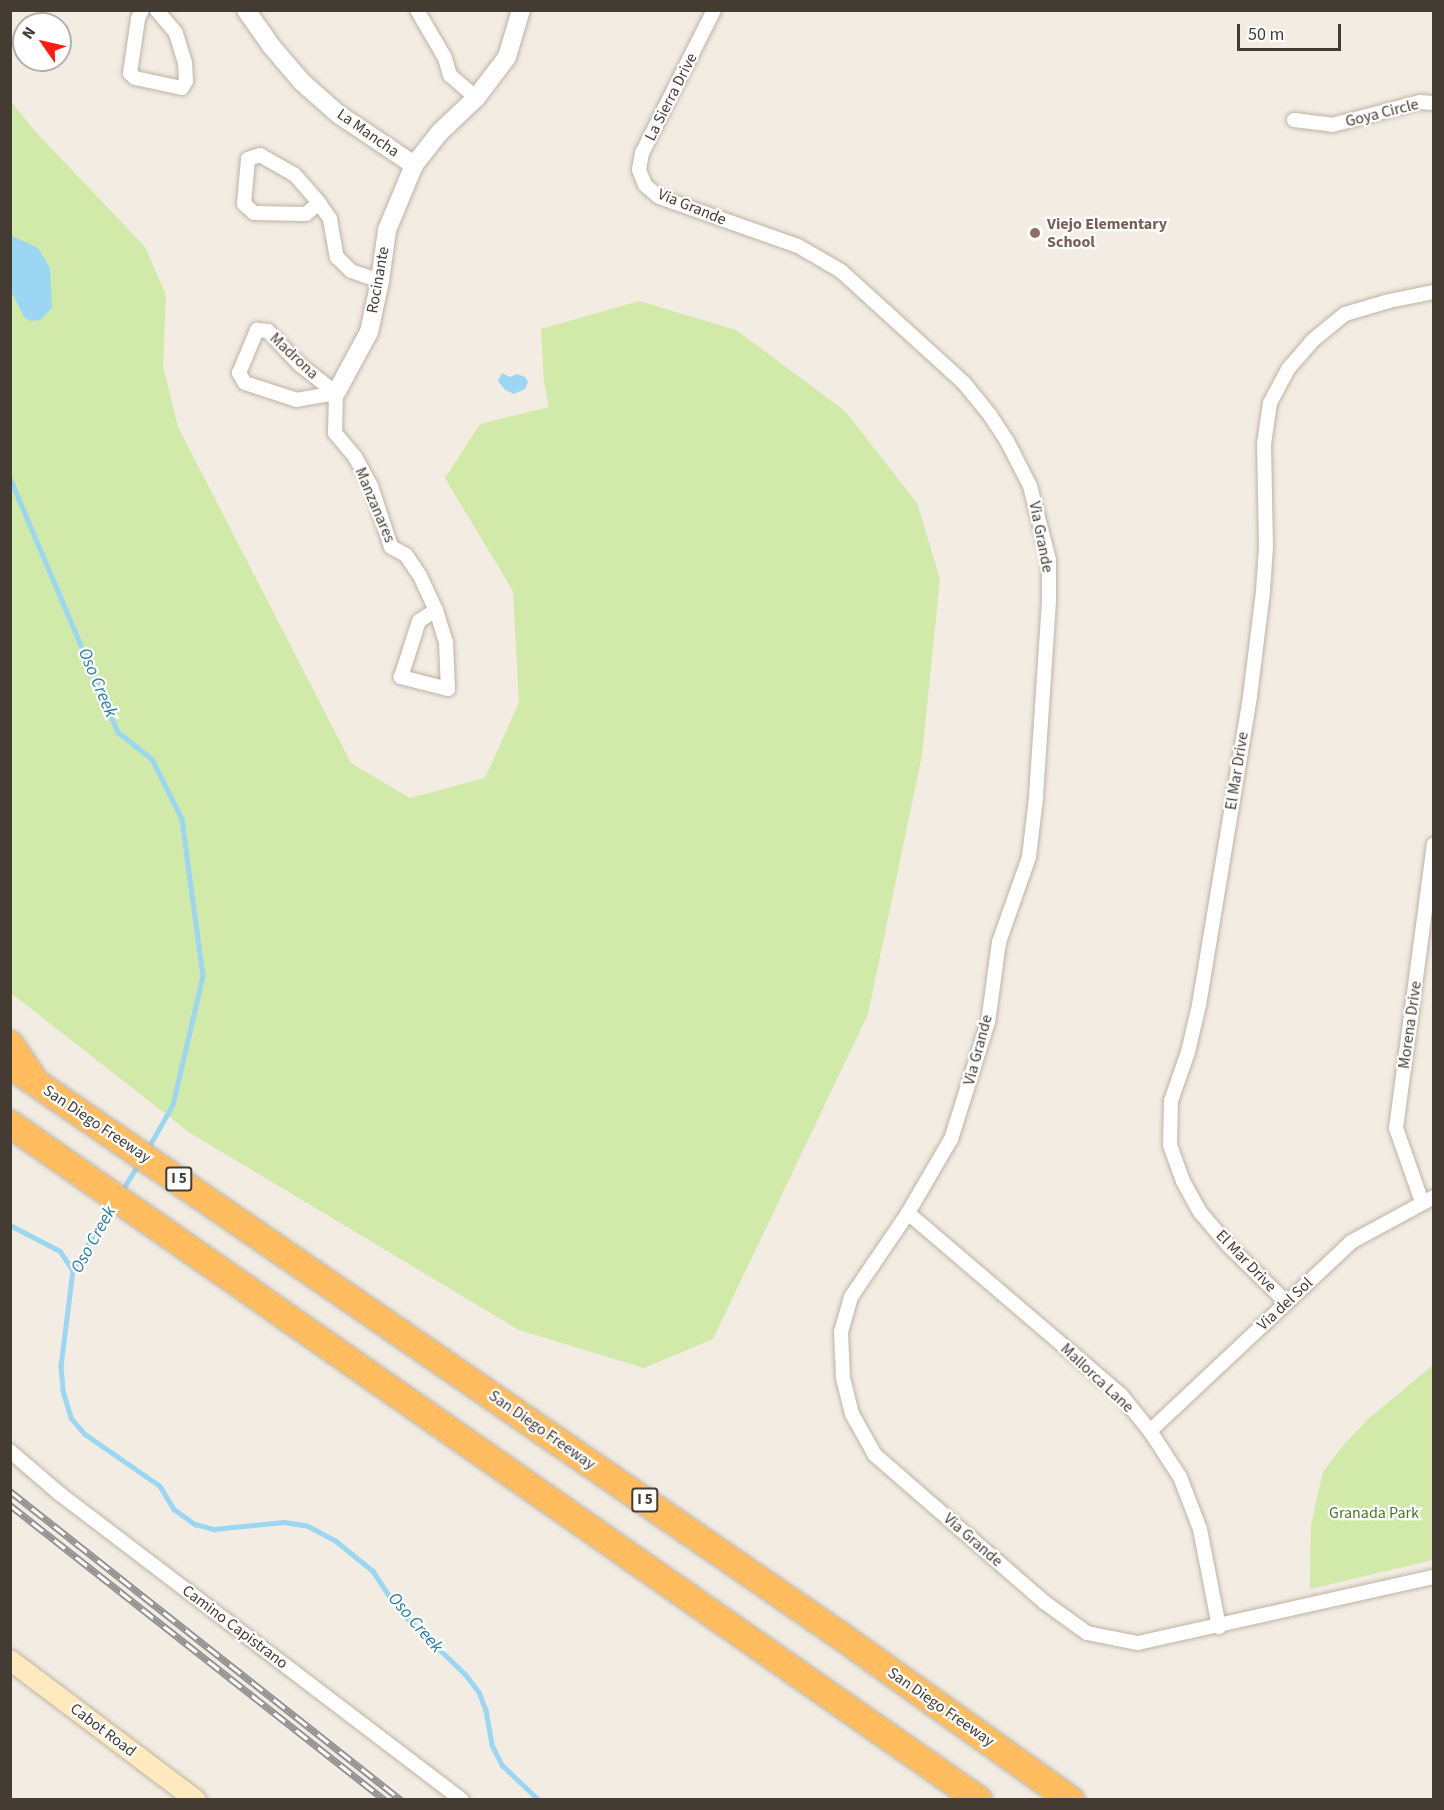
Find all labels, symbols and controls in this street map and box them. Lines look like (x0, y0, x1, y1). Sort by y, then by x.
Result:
north arrow (12, 12, 72, 72)
scale bar (1240, 12, 1344, 50)
text: N (17, 22, 41, 44)
text: 50 m (1248, 22, 1284, 47)
street label: La Sierra Drive (641, 50, 701, 144)
street label: Goya Circle (1343, 95, 1421, 131)
street label: La Mancha (333, 105, 403, 161)
street label: Via Grande (655, 185, 729, 229)
place label: Viejo Elementary School (1047, 214, 1167, 252)
marker: Viejo Elementary School (1028, 226, 1042, 240)
street label: Rocinante (363, 245, 393, 315)
street label: Madrona (266, 329, 322, 383)
street label: Manzanares (351, 465, 399, 545)
street label: Via Grande (1025, 500, 1057, 574)
water label: Oso Creek (73, 645, 121, 721)
street label: El Mar Drive (1221, 731, 1253, 811)
street label: Morena Drive (1394, 980, 1426, 1070)
street label: Via Grande (959, 1013, 997, 1087)
street label: San Diego Freeway (40, 1081, 154, 1167)
road number: I 5 (164, 1167, 194, 1191)
water label: Oso Creek (67, 1203, 121, 1277)
street label: El Mar Drive (1212, 1226, 1280, 1296)
street label: Via del Sol (1253, 1274, 1317, 1334)
street label: Mallorca Lane (1057, 1339, 1137, 1417)
street label: San Diego Freeway (485, 1386, 599, 1474)
road number: I 5 (630, 1488, 660, 1512)
park label: Granada Park (1329, 1503, 1419, 1523)
street label: Via Grande (939, 1509, 1007, 1571)
street label: Camino Capistrano (178, 1581, 292, 1673)
water label: Oso Creek (383, 1588, 447, 1658)
street label: San Diego Freeway (884, 1663, 998, 1751)
street label: Cabot Road (66, 1699, 140, 1761)

